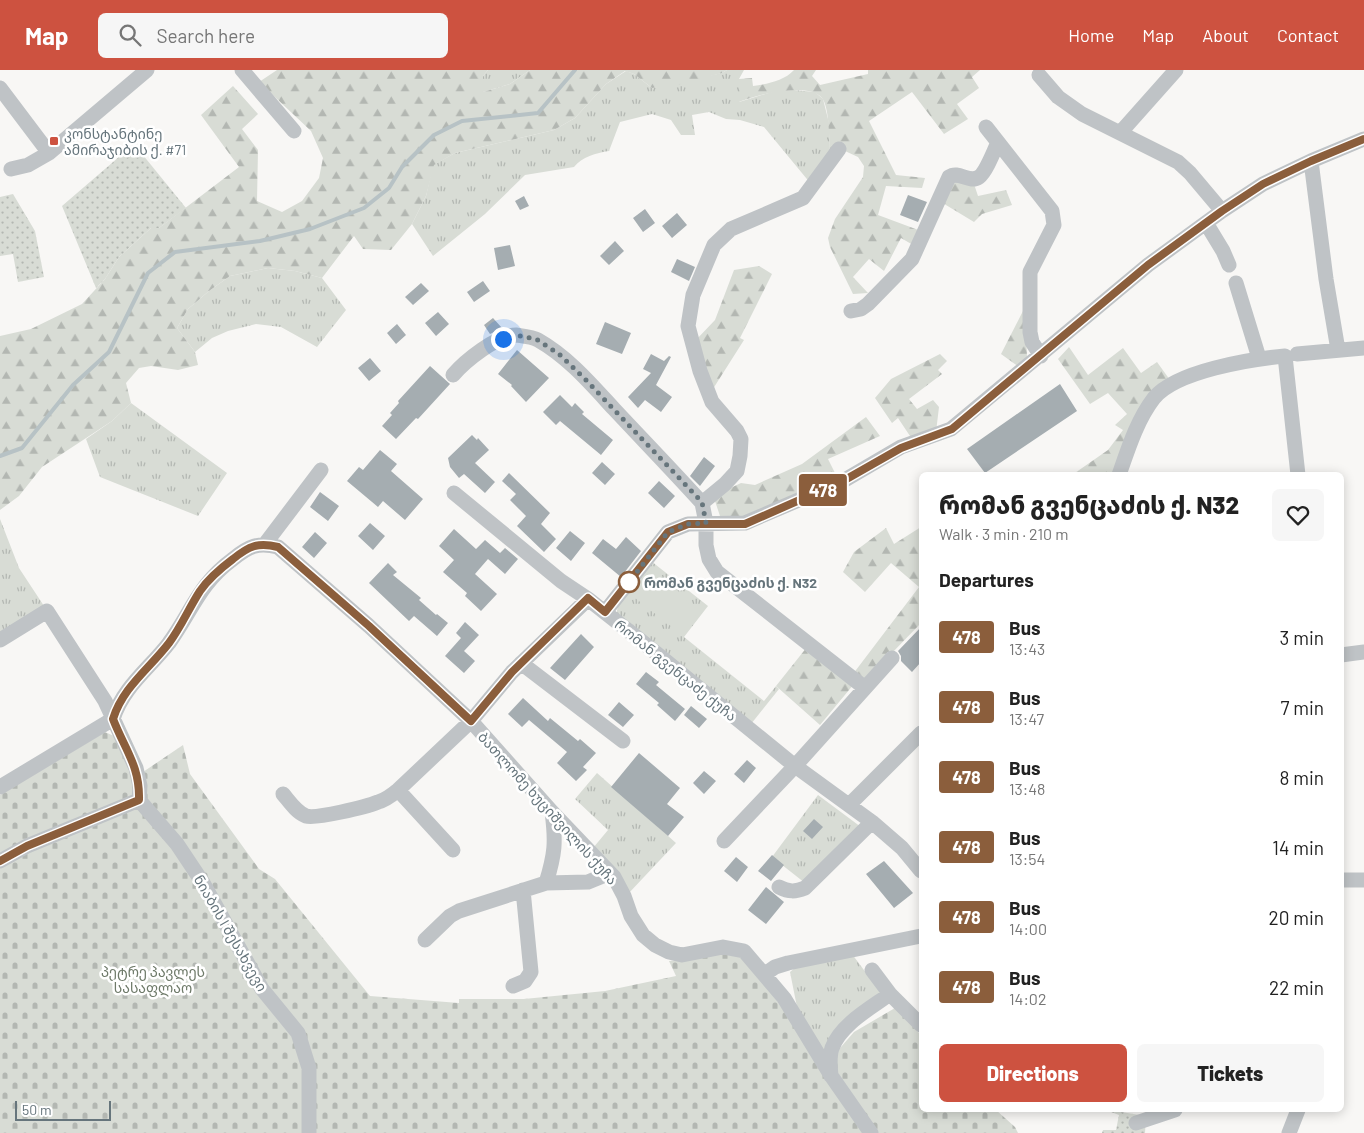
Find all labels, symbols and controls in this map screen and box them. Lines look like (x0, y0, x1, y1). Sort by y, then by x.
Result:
search box (98, 13, 448, 58)
text: Map (25, 21, 68, 50)
icon: search (116, 21, 144, 49)
text: Search here (156, 24, 255, 47)
text: Home (1068, 24, 1114, 46)
text: Map (1142, 24, 1174, 46)
text: About (1202, 24, 1249, 46)
text: Contact (1277, 24, 1339, 46)
place label: კონსტანტინე ამირაჯიბის ქ. #71 (64, 125, 186, 159)
marker: კონსტანტინე ამირაჯიბის ქ. #71 (48, 135, 60, 147)
your location (491, 327, 516, 352)
line badge: 478 (794, 474, 852, 506)
text: 478 (809, 479, 837, 501)
button: heart (1272, 489, 1324, 541)
text: რომან გვენცაძის ქ. N32 (939, 490, 1239, 519)
text: Walk · 3 min · 210 m (939, 524, 1069, 543)
text: Departures (939, 568, 1034, 591)
marker: რომან გვენცაძის ქ. N32 (618, 571, 640, 593)
place label: რომან გვენცაძის ქ. N32 (644, 574, 817, 592)
street label: რომან გვენცაძე ქუჩა (611, 616, 740, 725)
text: Bus (1009, 616, 1041, 639)
text: 478 (952, 626, 981, 648)
text: 3 min (1280, 626, 1324, 649)
text: 13:43 (1009, 639, 1045, 658)
text: Bus (1009, 686, 1041, 709)
text: 478 (952, 696, 981, 718)
text: 7 min (1280, 696, 1324, 719)
text: 13:47 (1009, 709, 1044, 728)
street label: ბათლომე ხუციშვილის ქუჩა (474, 728, 621, 889)
text: Bus (1009, 756, 1041, 779)
text: 478 (952, 766, 981, 788)
text: 8 min (1280, 766, 1324, 789)
text: 13:48 (1009, 779, 1045, 798)
text: Bus (1009, 826, 1041, 849)
text: 478 (952, 836, 981, 858)
text: 14 min (1272, 836, 1324, 859)
text: 13:54 (1009, 849, 1045, 868)
street label: ნიაბის I შესახვევი (190, 872, 271, 995)
text: Bus (1009, 896, 1041, 919)
text: 478 (952, 906, 981, 928)
text: 20 min (1268, 906, 1324, 929)
text: 14:00 (1009, 919, 1047, 938)
park label: პეტრე პავლეს სასაფლაო (101, 963, 205, 997)
text: Bus (1009, 966, 1041, 989)
text: 478 (952, 976, 981, 998)
text: 22 min (1269, 976, 1324, 999)
text: 14:02 (1009, 989, 1046, 1008)
button: Directions (939, 1044, 1127, 1102)
button: Tickets (1137, 1044, 1324, 1102)
scale bar (15, 1098, 111, 1121)
text: 50 m (22, 1101, 51, 1118)

